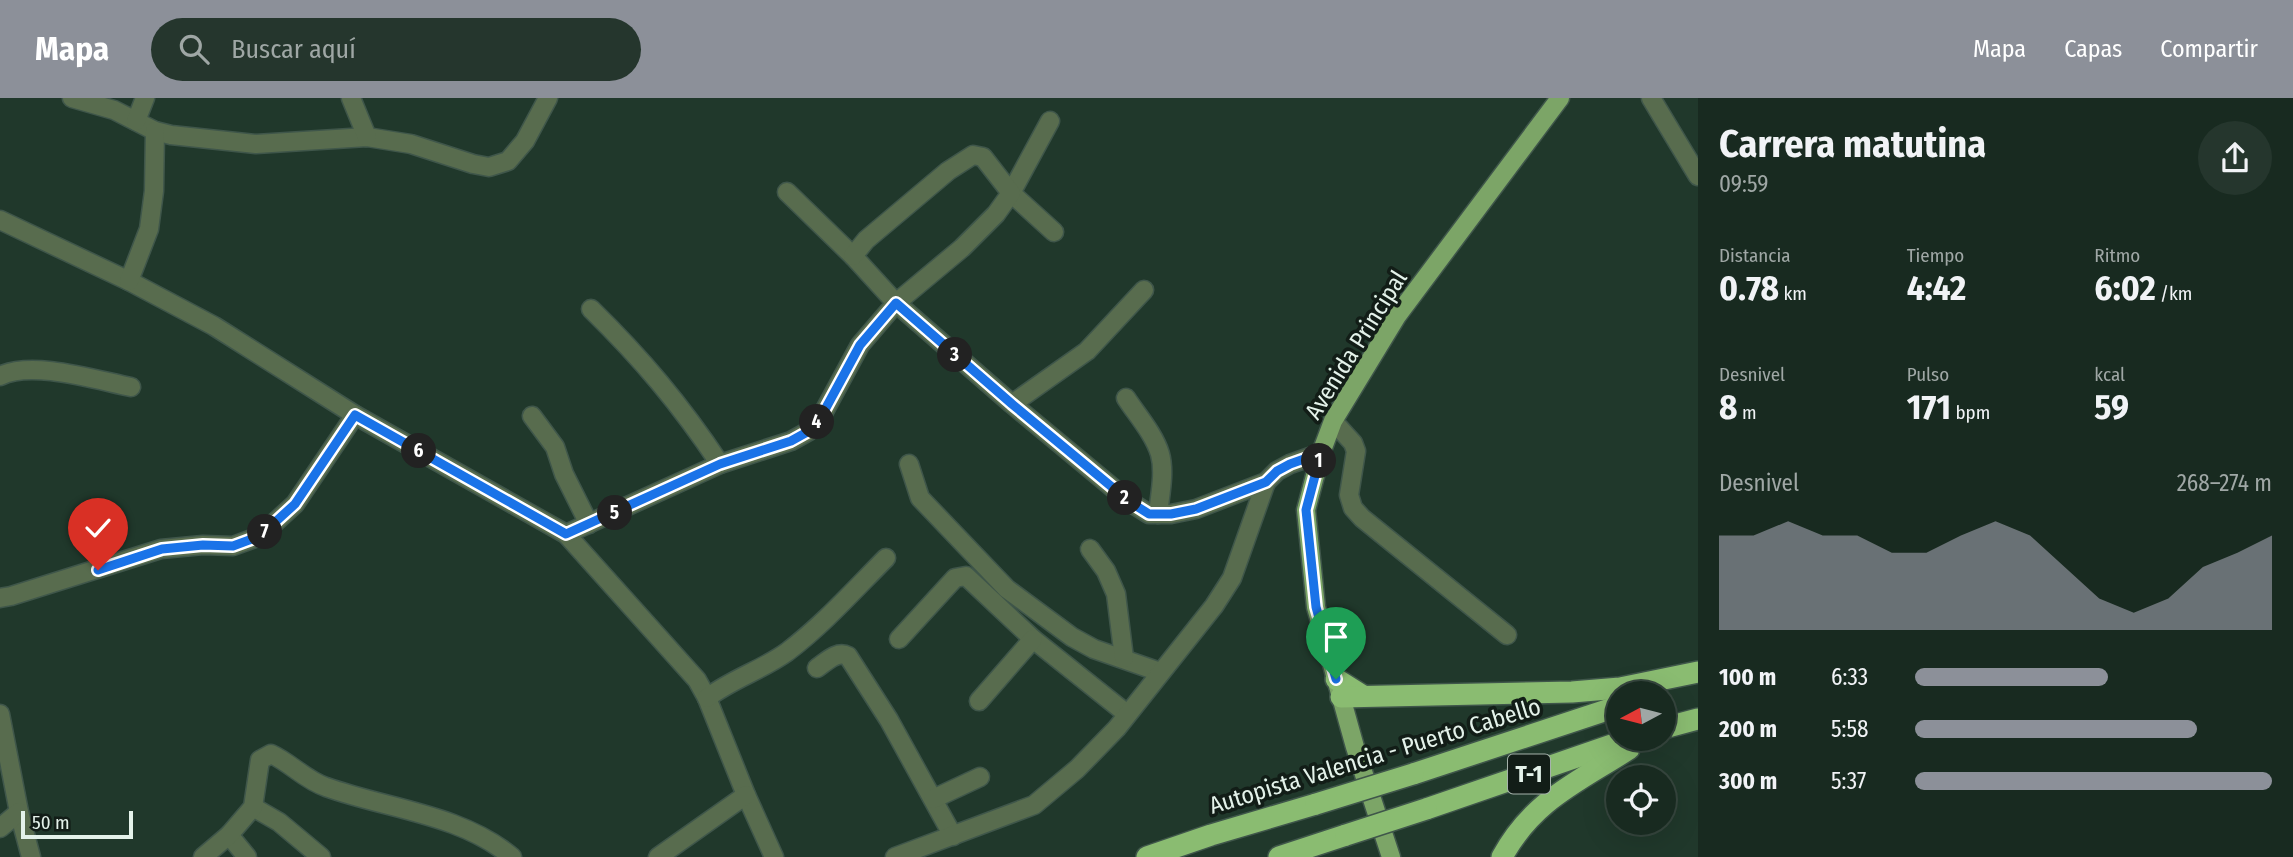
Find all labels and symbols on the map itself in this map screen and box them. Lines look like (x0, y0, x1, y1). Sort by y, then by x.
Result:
street label: Avenida Principal (1299, 266, 1413, 424)
pin: 3 (937, 338, 972, 372)
pin: 4 (800, 404, 834, 440)
pin: 6 (402, 434, 436, 468)
pin: 1 (1302, 444, 1336, 478)
pin: 2 (1108, 480, 1142, 516)
pin: 5 (598, 496, 632, 530)
pin (68, 498, 128, 570)
pin: 7 (247, 514, 282, 550)
pin (1306, 607, 1366, 679)
north arrow (1606, 681, 1676, 751)
street label: Autopista Valencia - Puerto Cabello (1206, 692, 1544, 820)
road number: T-1 (1508, 754, 1550, 794)
scale bar (21, 808, 133, 840)

